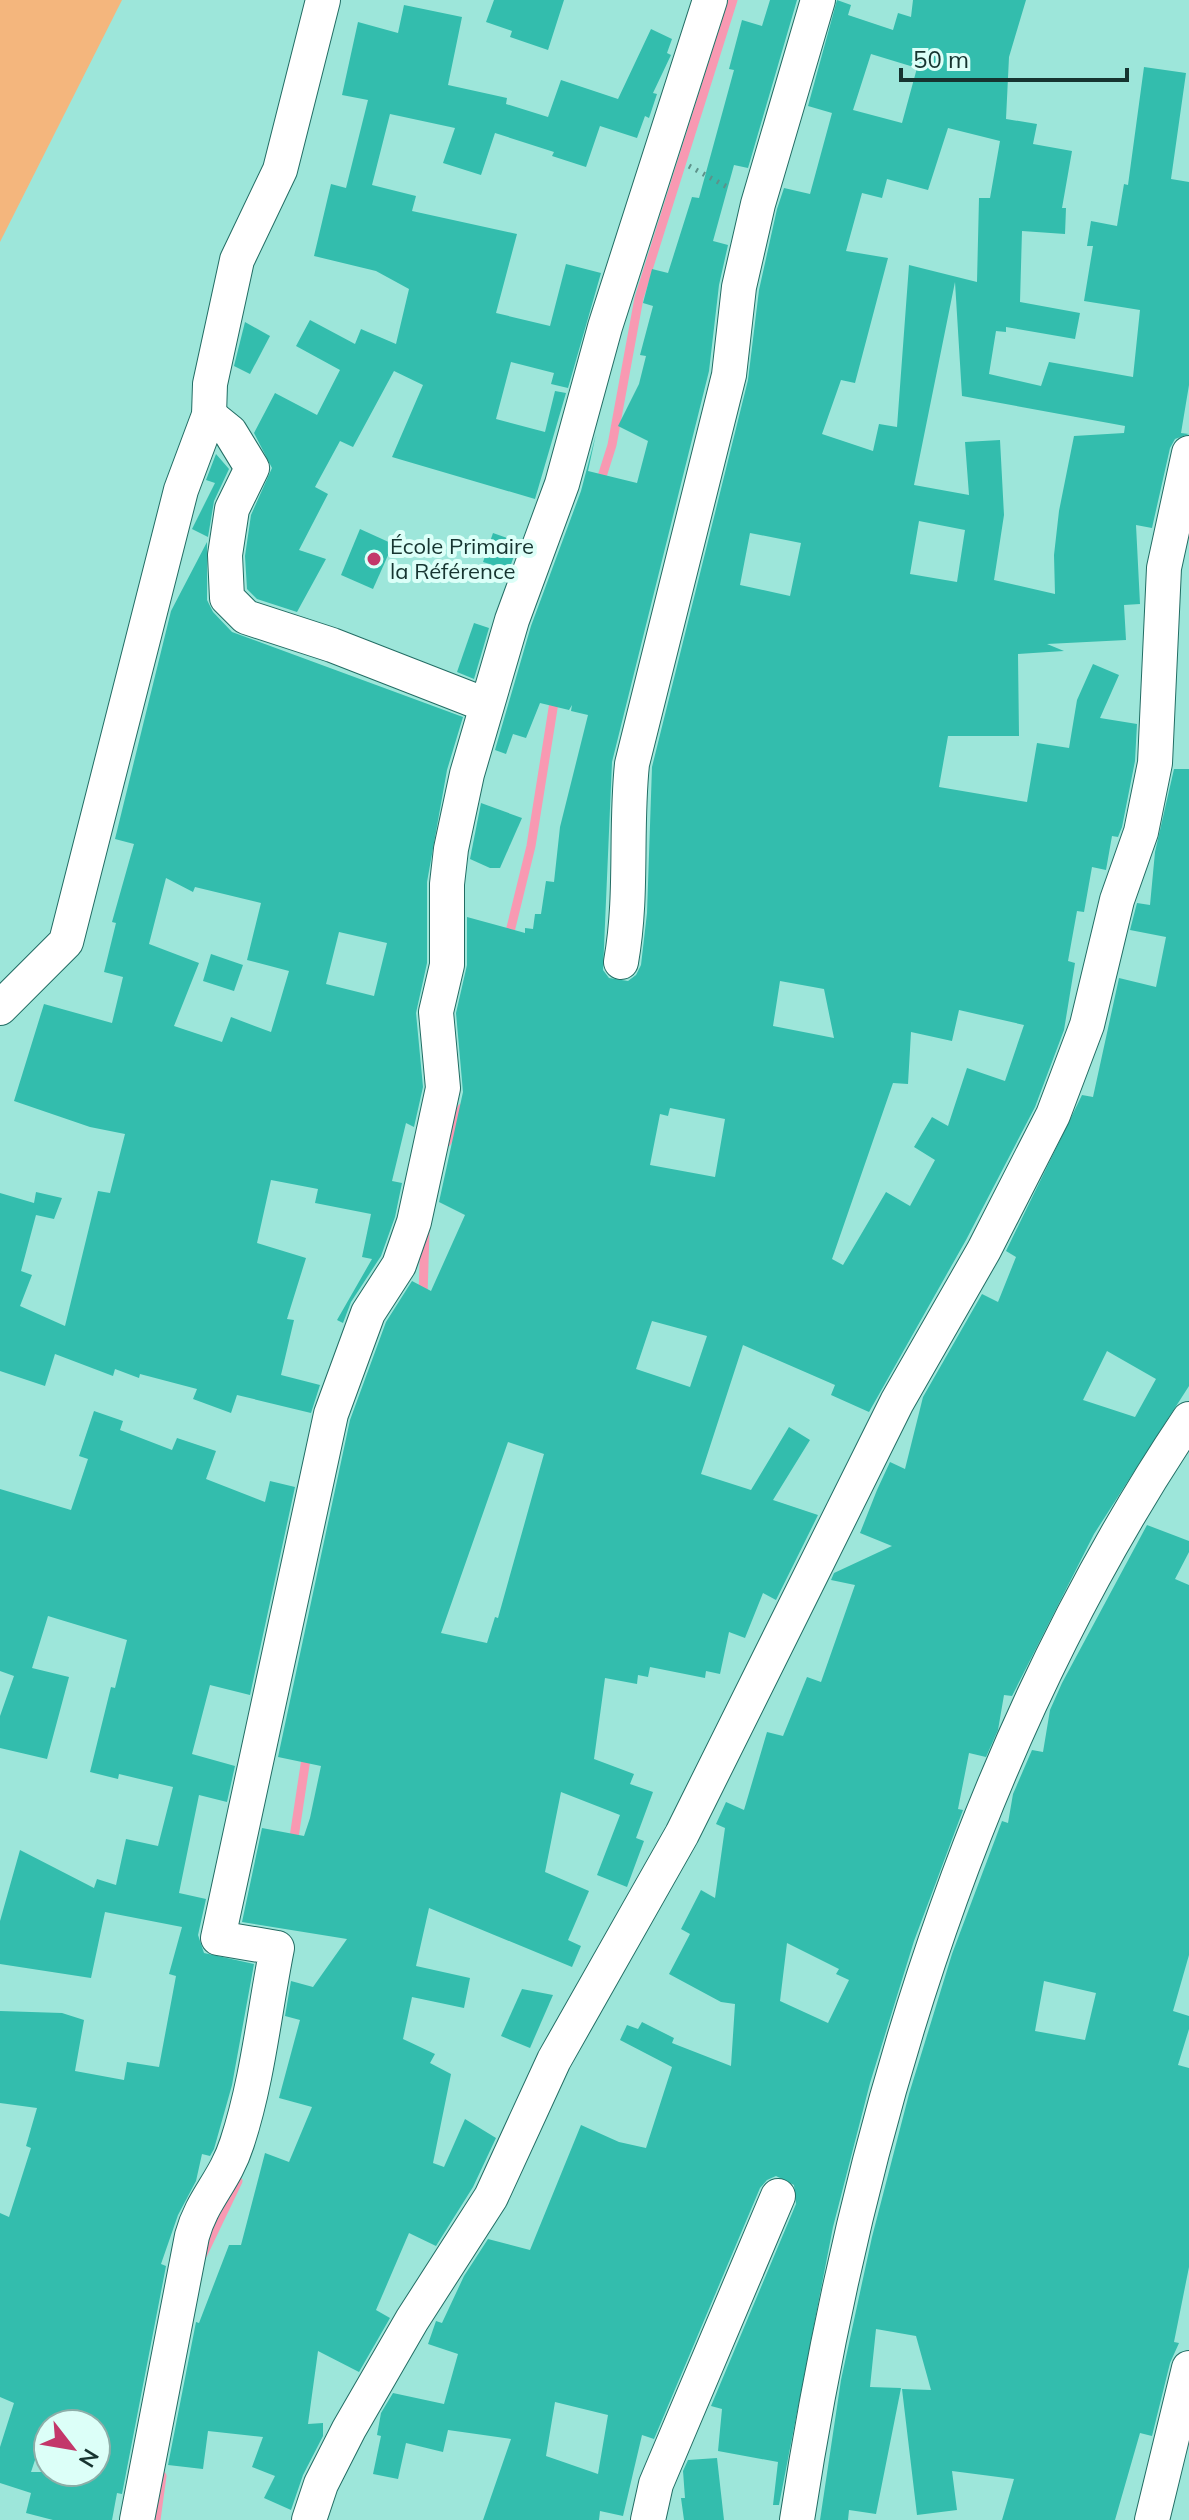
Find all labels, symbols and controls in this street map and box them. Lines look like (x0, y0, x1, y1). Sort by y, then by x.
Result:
scale bar (901, 32, 1127, 82)
text: 50 m (913, 44, 969, 74)
place label: École Primaire la Référence (390, 532, 534, 585)
marker: École Primaire la Référence (365, 550, 383, 568)
north arrow (32, 2408, 112, 2488)
text: N (73, 2444, 105, 2473)

